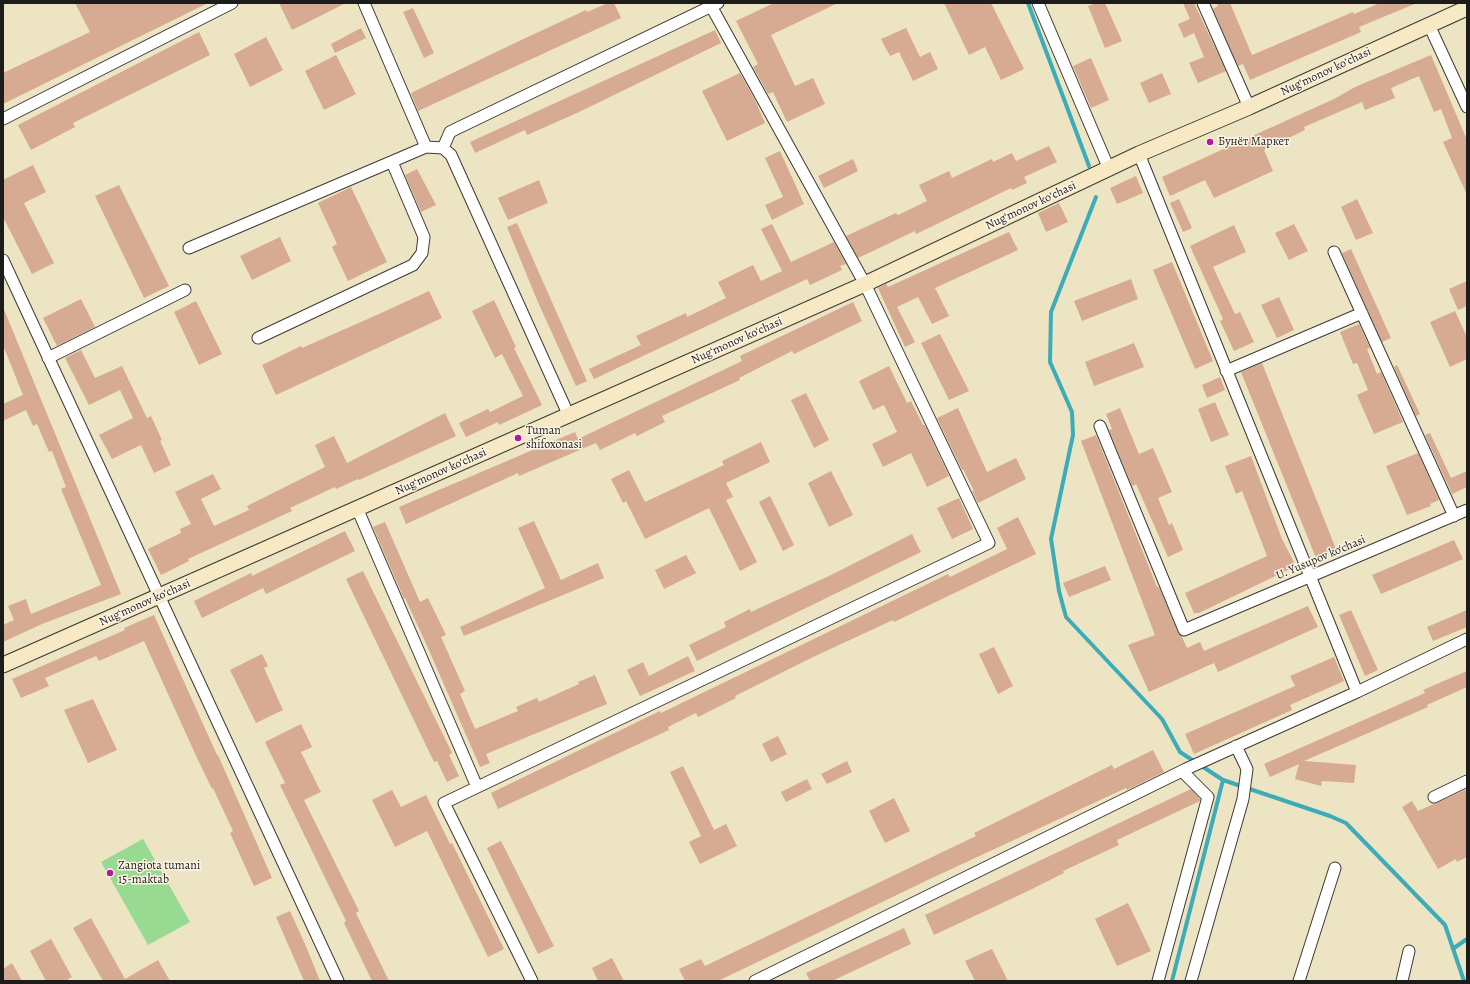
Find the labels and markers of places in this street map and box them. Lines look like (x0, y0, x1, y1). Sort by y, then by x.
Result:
place label: Бунёт Маркет (1218, 135, 1289, 149)
marker: Бунёт Маркет (1205, 137, 1215, 147)
place label: Tuman shifoxonasi (526, 424, 582, 452)
marker: Tuman shifoxonasi (513, 433, 523, 443)
place label: Zangiota tumani 15-maktab (118, 859, 200, 887)
marker: Zangiota tumani 15-maktab (105, 868, 115, 878)

